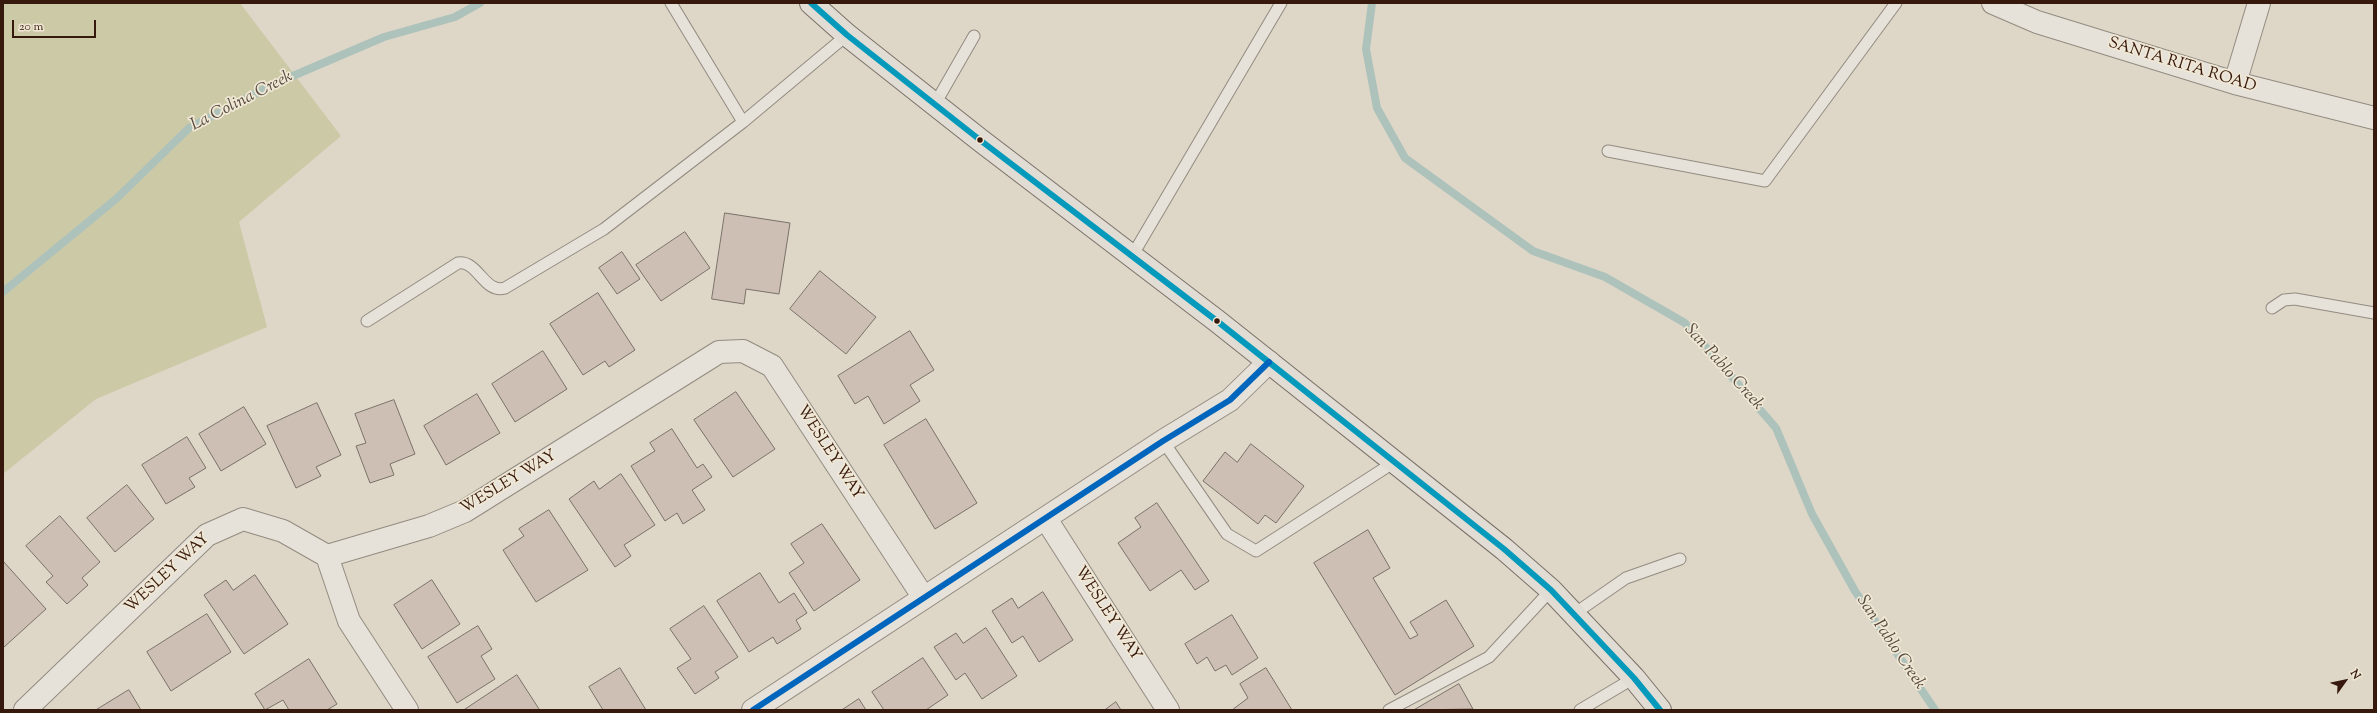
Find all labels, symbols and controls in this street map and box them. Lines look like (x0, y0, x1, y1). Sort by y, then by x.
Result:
scale bar (14, 12, 98, 38)
text: 20 m (19, 18, 43, 36)
street label: SANTA RITA ROAD (2106, 34, 2258, 98)
water label: La Colina Creek (187, 67, 297, 137)
unlabelled marker (975, 135, 985, 145)
unlabelled marker (1212, 316, 1222, 326)
water label: San Pablo Creek (1679, 321, 1767, 415)
street label: WESLEY WAY (791, 402, 867, 504)
street label: WESLEY WAY (458, 447, 560, 519)
street label: WESLEY WAY (122, 530, 214, 618)
street label: WESLEY WAY (1069, 563, 1145, 665)
water label: San Pablo Creek (1851, 592, 1929, 694)
north arrow (2325, 661, 2365, 701)
text: N (2346, 666, 2364, 683)

